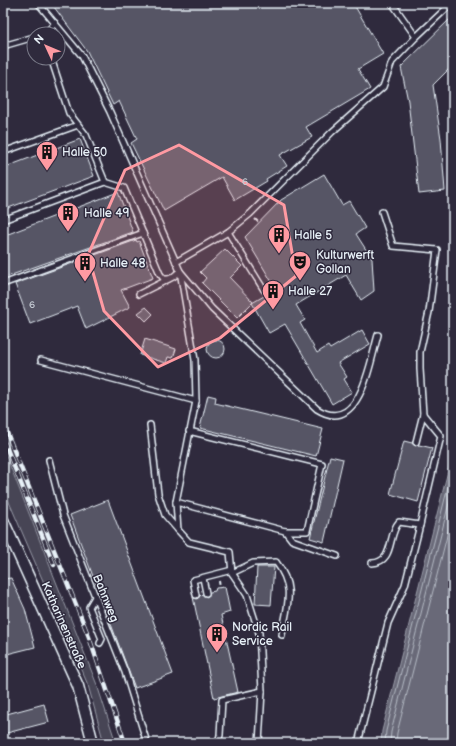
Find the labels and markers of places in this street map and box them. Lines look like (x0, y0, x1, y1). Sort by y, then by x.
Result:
building icon: Halle 50 (34, 139, 60, 172)
place label: Halle 50 (62, 145, 107, 160)
building icon: Halle 49 (55, 200, 81, 233)
place label: Halle 49 (84, 206, 130, 221)
building icon: Halle 5 (266, 222, 292, 255)
place label: Halle 5 (294, 228, 332, 243)
place label: Kulturwerft Gollan (316, 248, 375, 277)
theatre icon: Kulturwerft Gollan (287, 249, 313, 282)
building icon: Halle 48 (72, 250, 98, 283)
place label: Halle 48 (100, 256, 146, 271)
building icon: Halle 27 (260, 278, 286, 311)
place label: Halle 27 (288, 284, 332, 299)
place label: Nordic Rail Service (232, 620, 292, 649)
building icon: Nordic Rail Service (204, 621, 230, 654)

